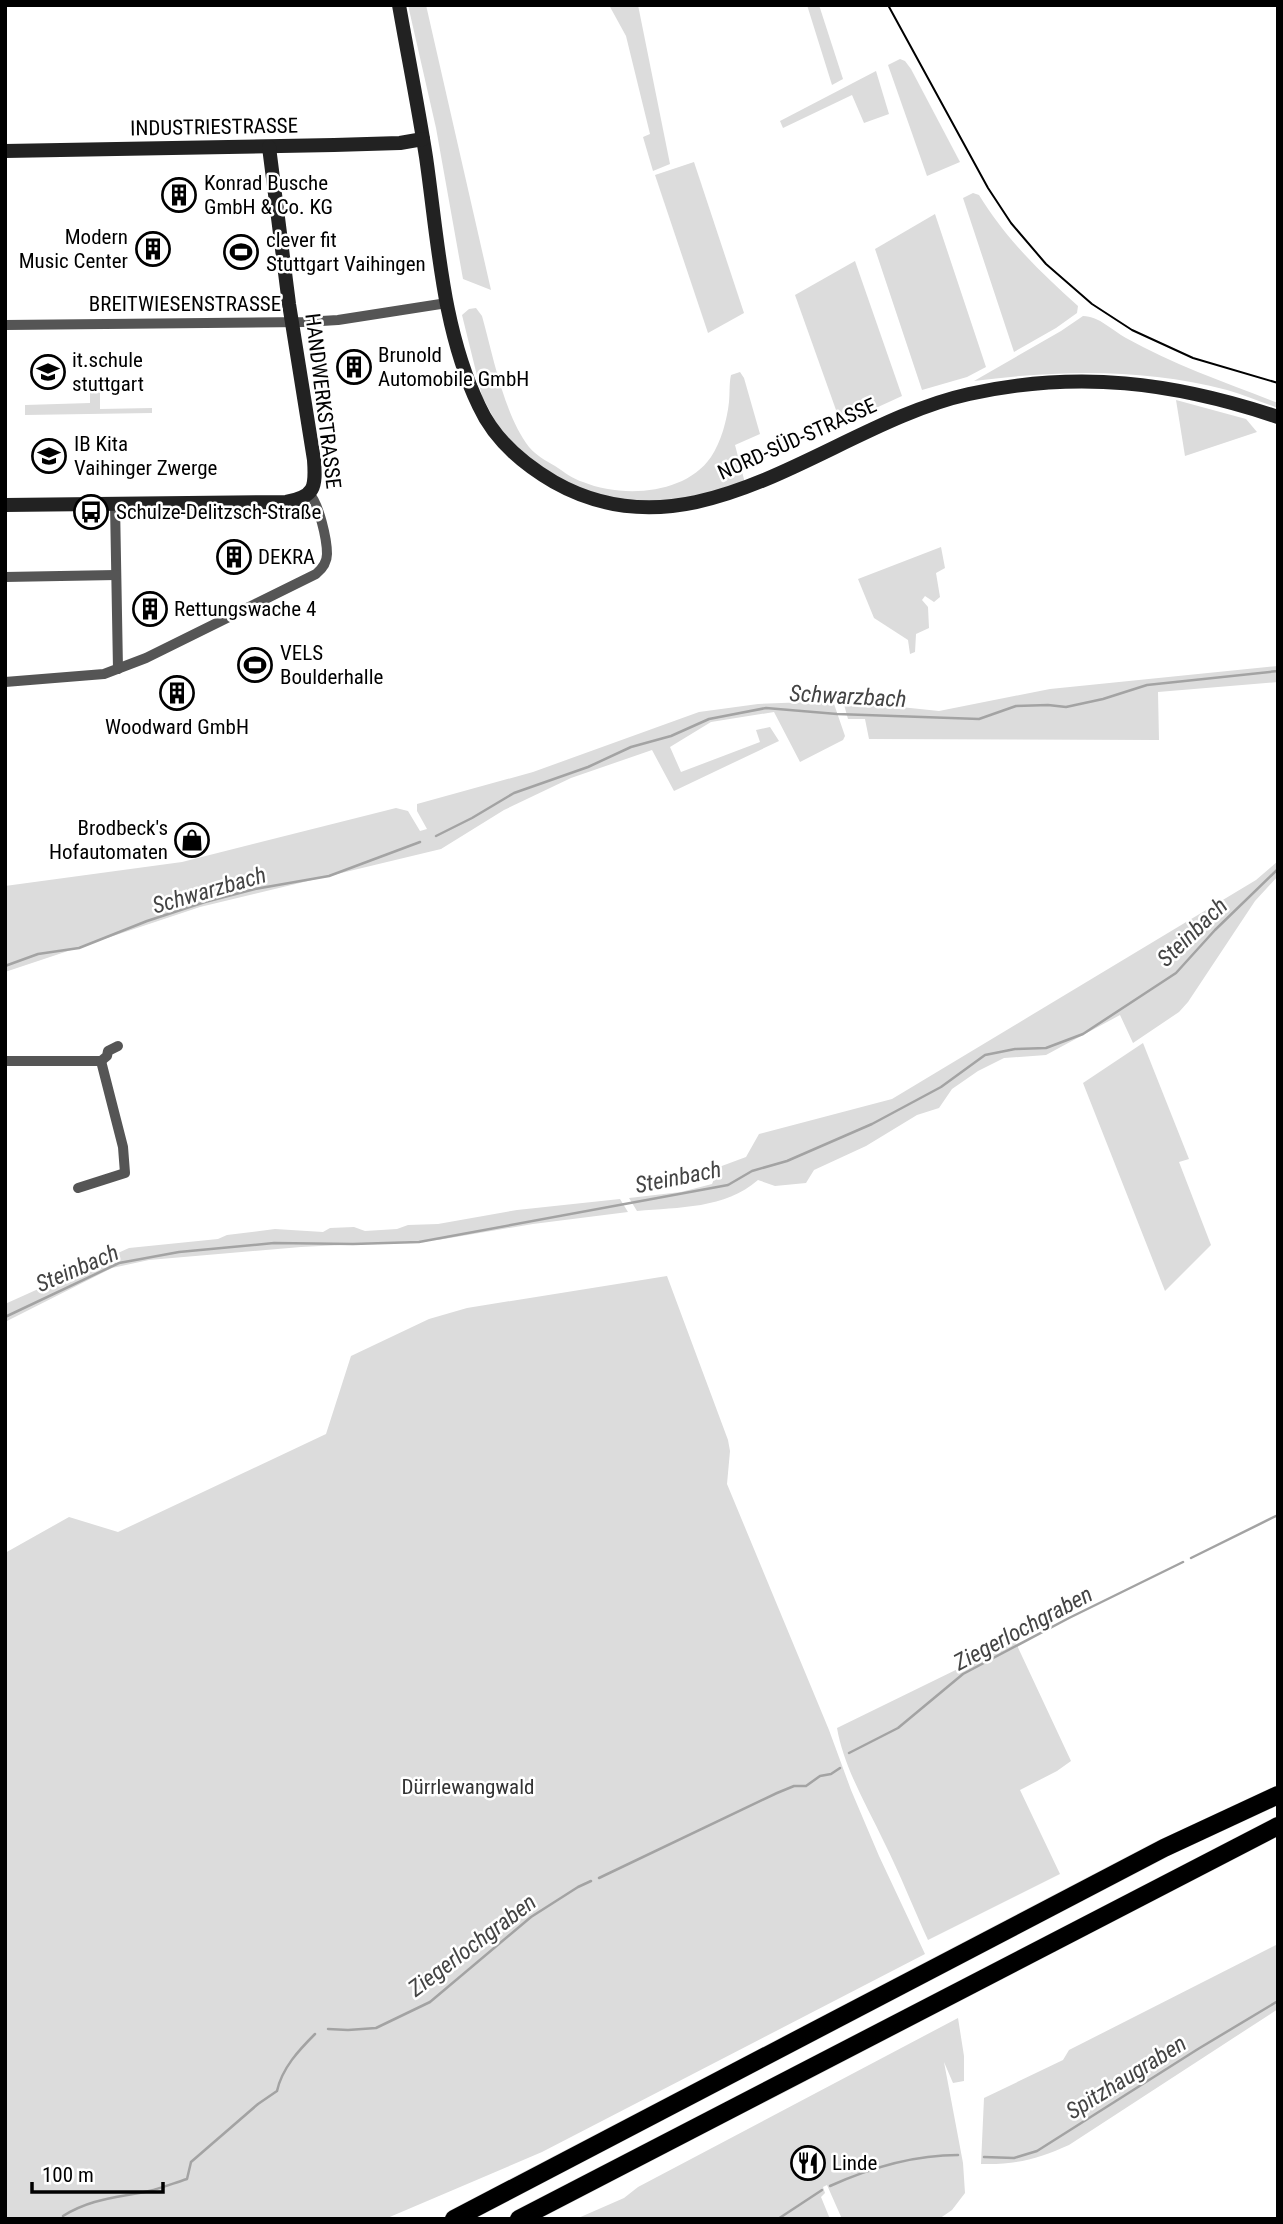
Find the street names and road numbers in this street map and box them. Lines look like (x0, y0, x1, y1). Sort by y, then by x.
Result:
street label: INDUSTRIESTRASSE (130, 114, 298, 140)
street label: BREITWIESENSTRASSE (89, 292, 281, 316)
street label: HANDWERKSTRASSE (300, 312, 346, 490)
street label: NORD-SÜD-STRASSE (714, 393, 880, 485)

